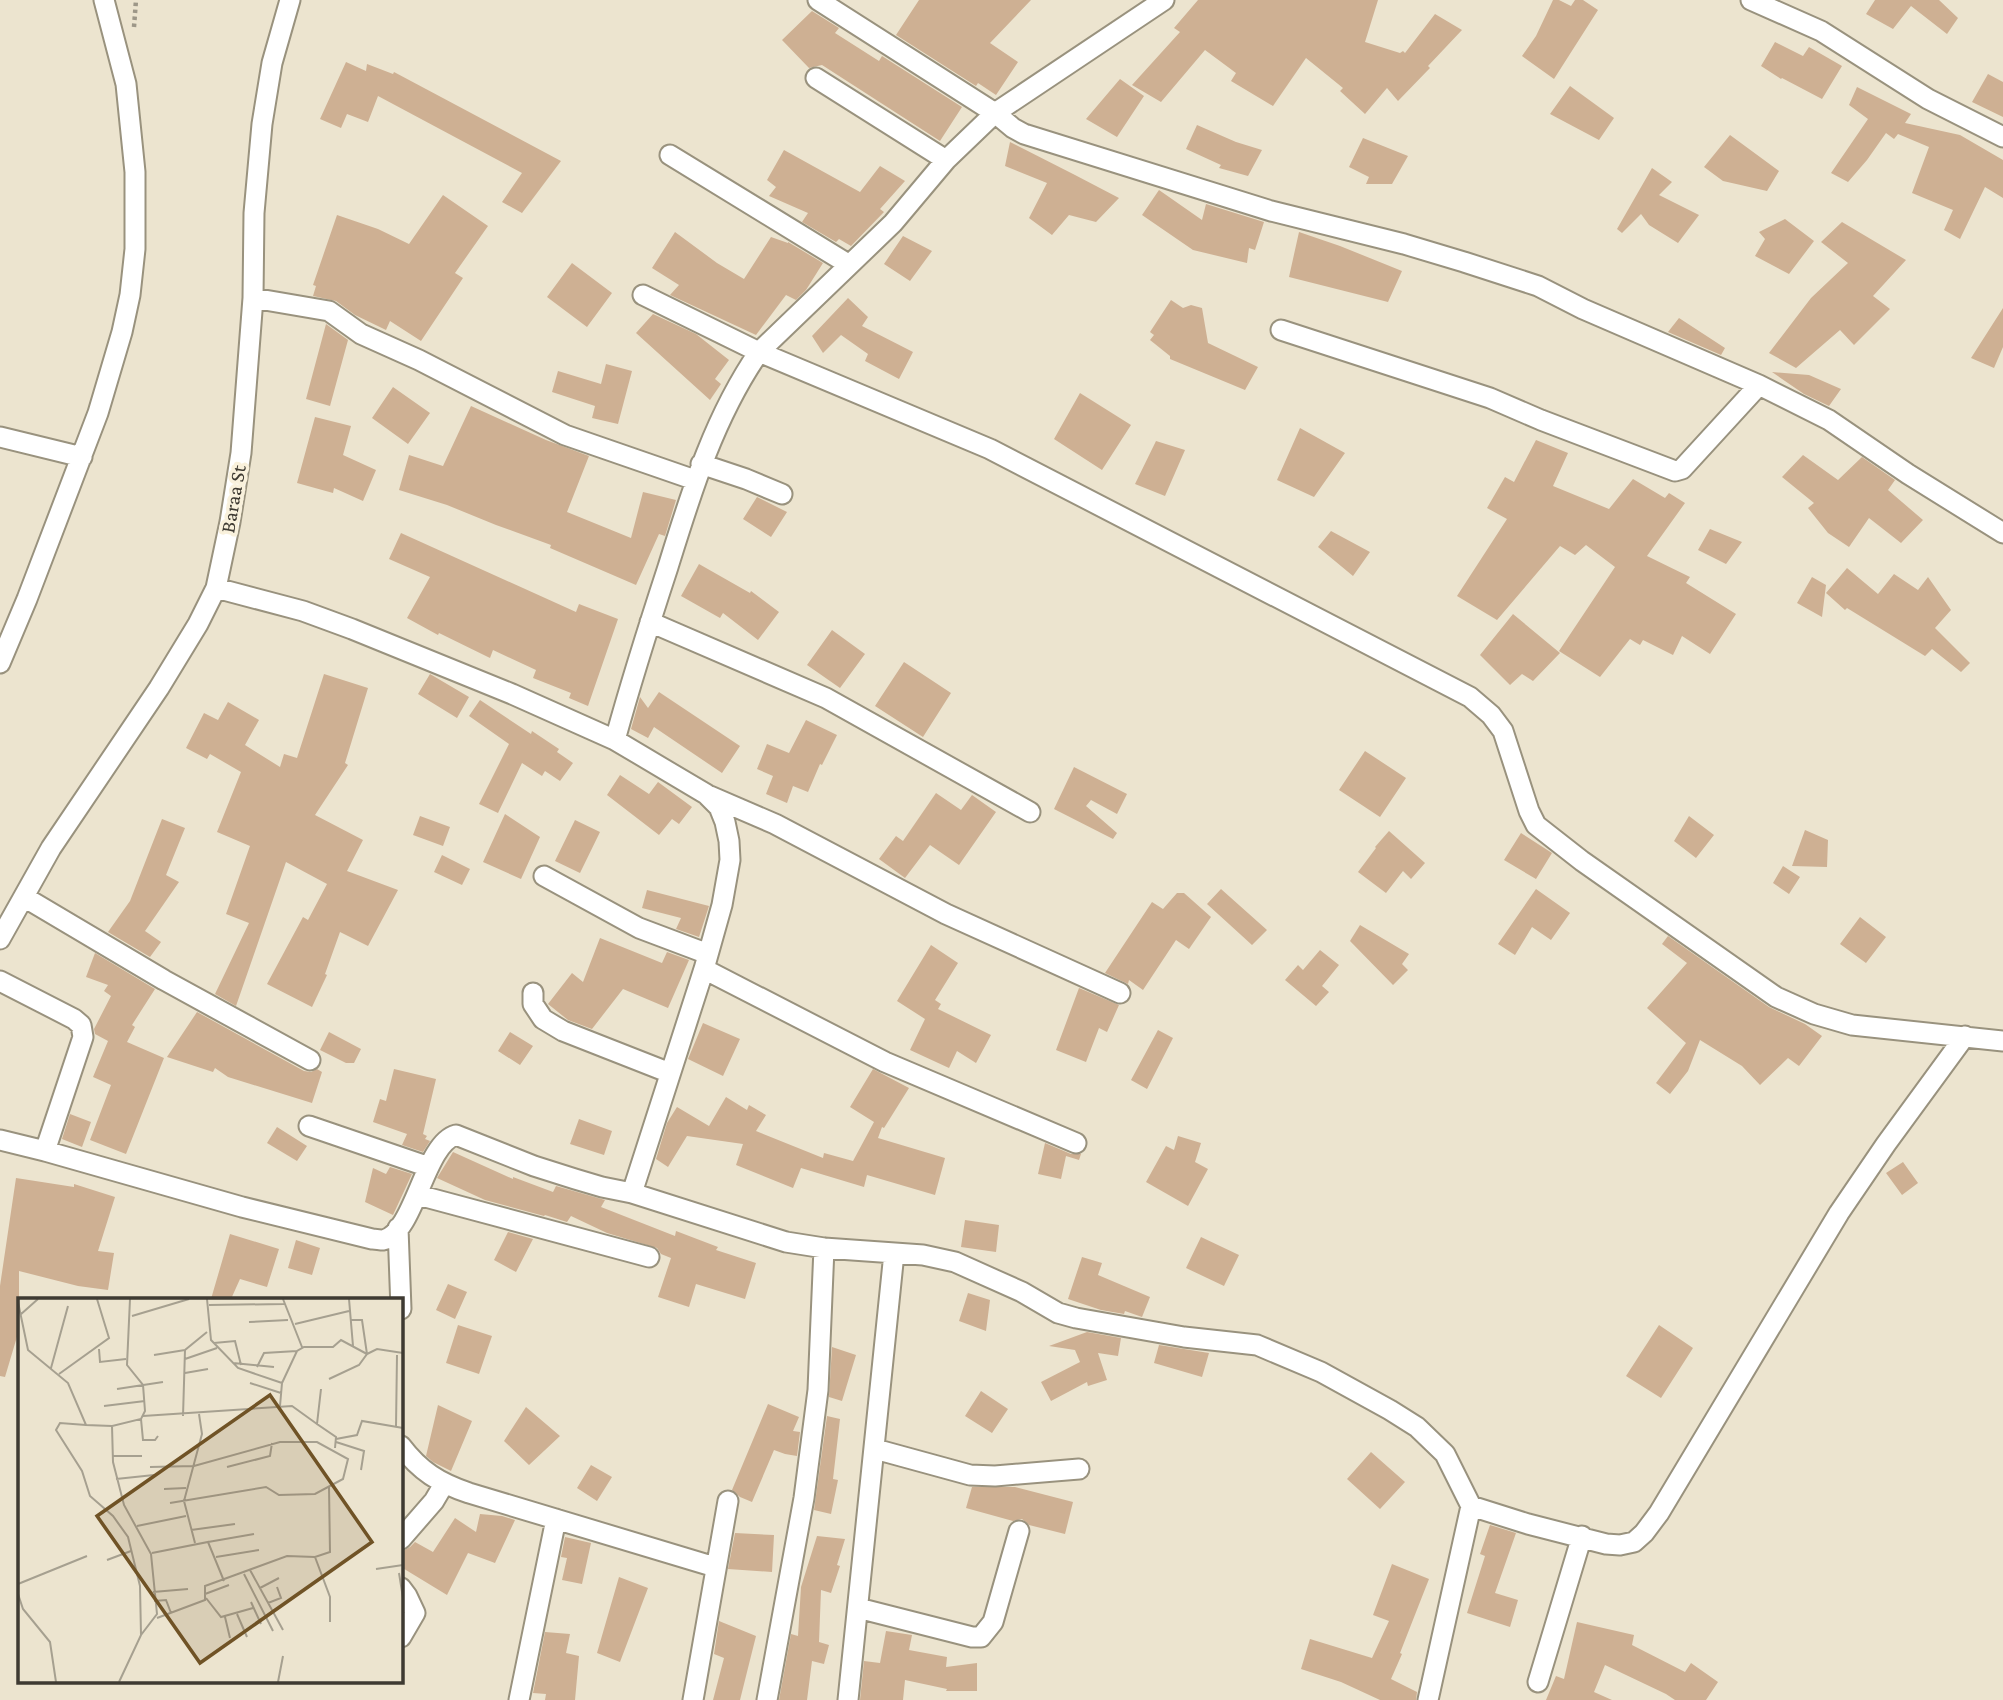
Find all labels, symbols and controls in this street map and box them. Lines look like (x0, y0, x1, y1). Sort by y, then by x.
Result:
street label: Baraa St (215, 462, 251, 535)
inset map (18, 1298, 402, 1682)

